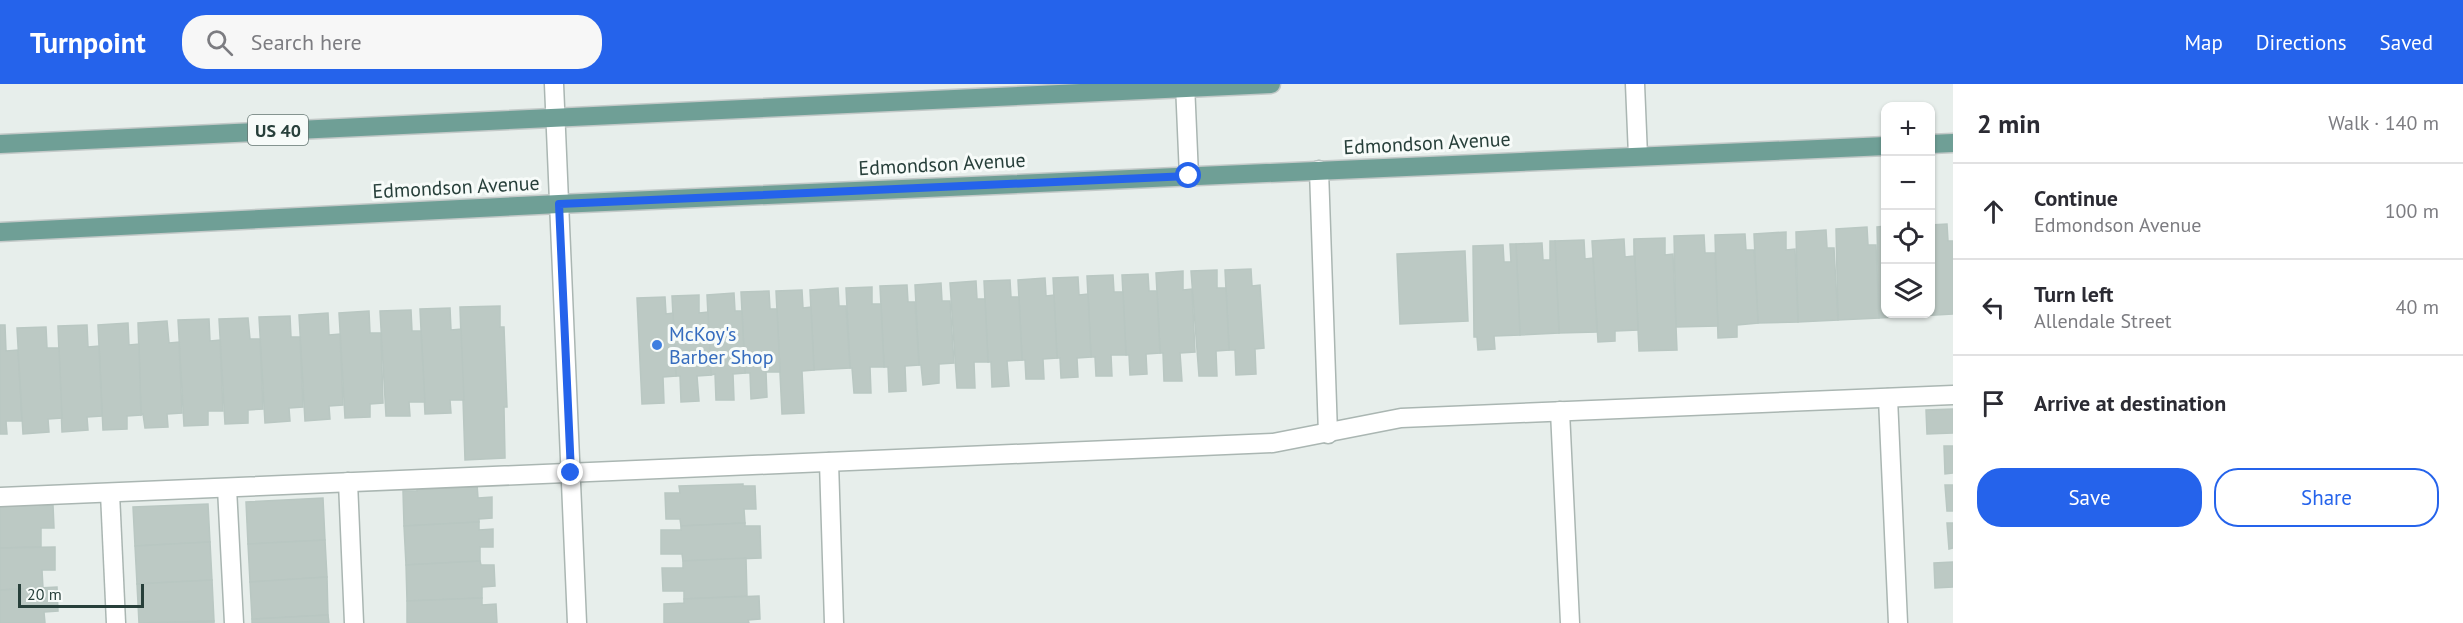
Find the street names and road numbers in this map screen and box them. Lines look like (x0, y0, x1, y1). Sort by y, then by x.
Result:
road number: US 40 (248, 115, 308, 145)
street label: Edmondson Avenue (1343, 126, 1511, 160)
street label: Edmondson Avenue (858, 147, 1026, 181)
street label: Edmondson Avenue (372, 170, 540, 204)

